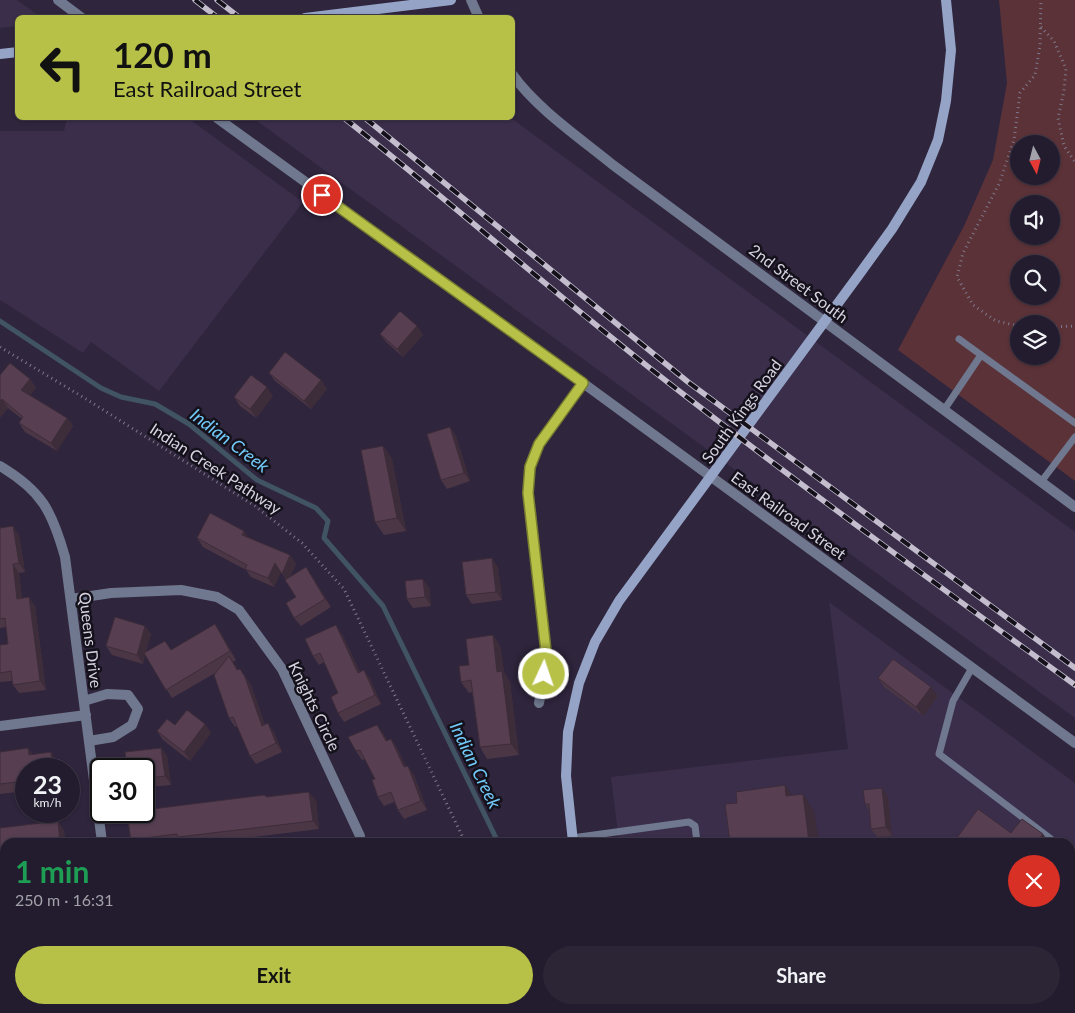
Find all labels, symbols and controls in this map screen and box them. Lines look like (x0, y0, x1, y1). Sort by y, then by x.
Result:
text: 120 m (113, 33, 212, 75)
icon: left (30, 35, 95, 100)
text: East Railroad Street (113, 75, 301, 102)
north arrow (1010, 135, 1060, 185)
map controls (1010, 135, 1060, 365)
pin (301, 174, 343, 216)
icon: arrive (308, 181, 336, 209)
button: sound (1010, 195, 1060, 245)
street label: 2nd Street South (746, 240, 852, 326)
button: search (1010, 255, 1060, 305)
button: layers (1010, 315, 1060, 365)
street label: South Kings Road (697, 355, 785, 467)
water label: Indian Creek (186, 403, 274, 477)
street label: Indian Creek Pathway (147, 418, 286, 518)
street label: East Railroad Street (728, 467, 850, 563)
street label: Queens Drive (76, 591, 106, 689)
position arrow (517, 647, 569, 699)
street label: Knights Circle (285, 658, 345, 754)
water label: Indian Creek (446, 718, 507, 812)
speed limit sign: 30 (90, 758, 155, 823)
text: 23 (33, 769, 62, 799)
text: km/h (33, 795, 62, 810)
text: 1 min (15, 853, 89, 889)
button: close (1008, 855, 1060, 907)
text: 250 m · 16:31 (15, 890, 114, 909)
button: Exit (15, 946, 533, 1004)
button: Share (543, 946, 1060, 1004)

